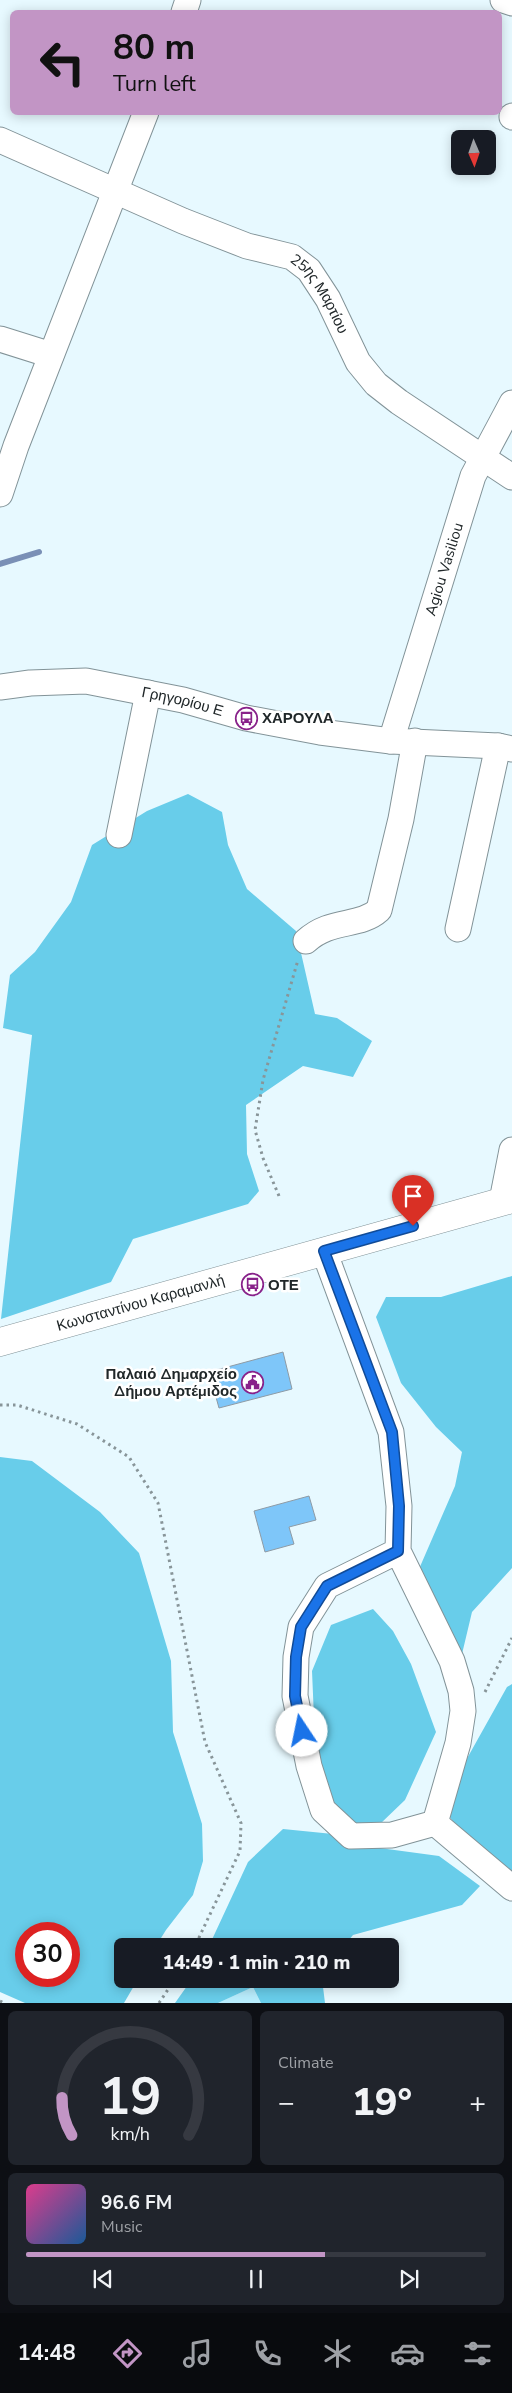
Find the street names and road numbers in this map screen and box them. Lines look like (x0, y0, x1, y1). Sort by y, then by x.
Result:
street label: 25ης Μαρτίου (286, 249, 353, 337)
street label: Agiou Vasiliou (420, 520, 468, 618)
street label: Γρηγορίου Ε (140, 682, 226, 721)
street label: Κωνσταντίνου Καραμανλή (54, 1270, 227, 1336)

